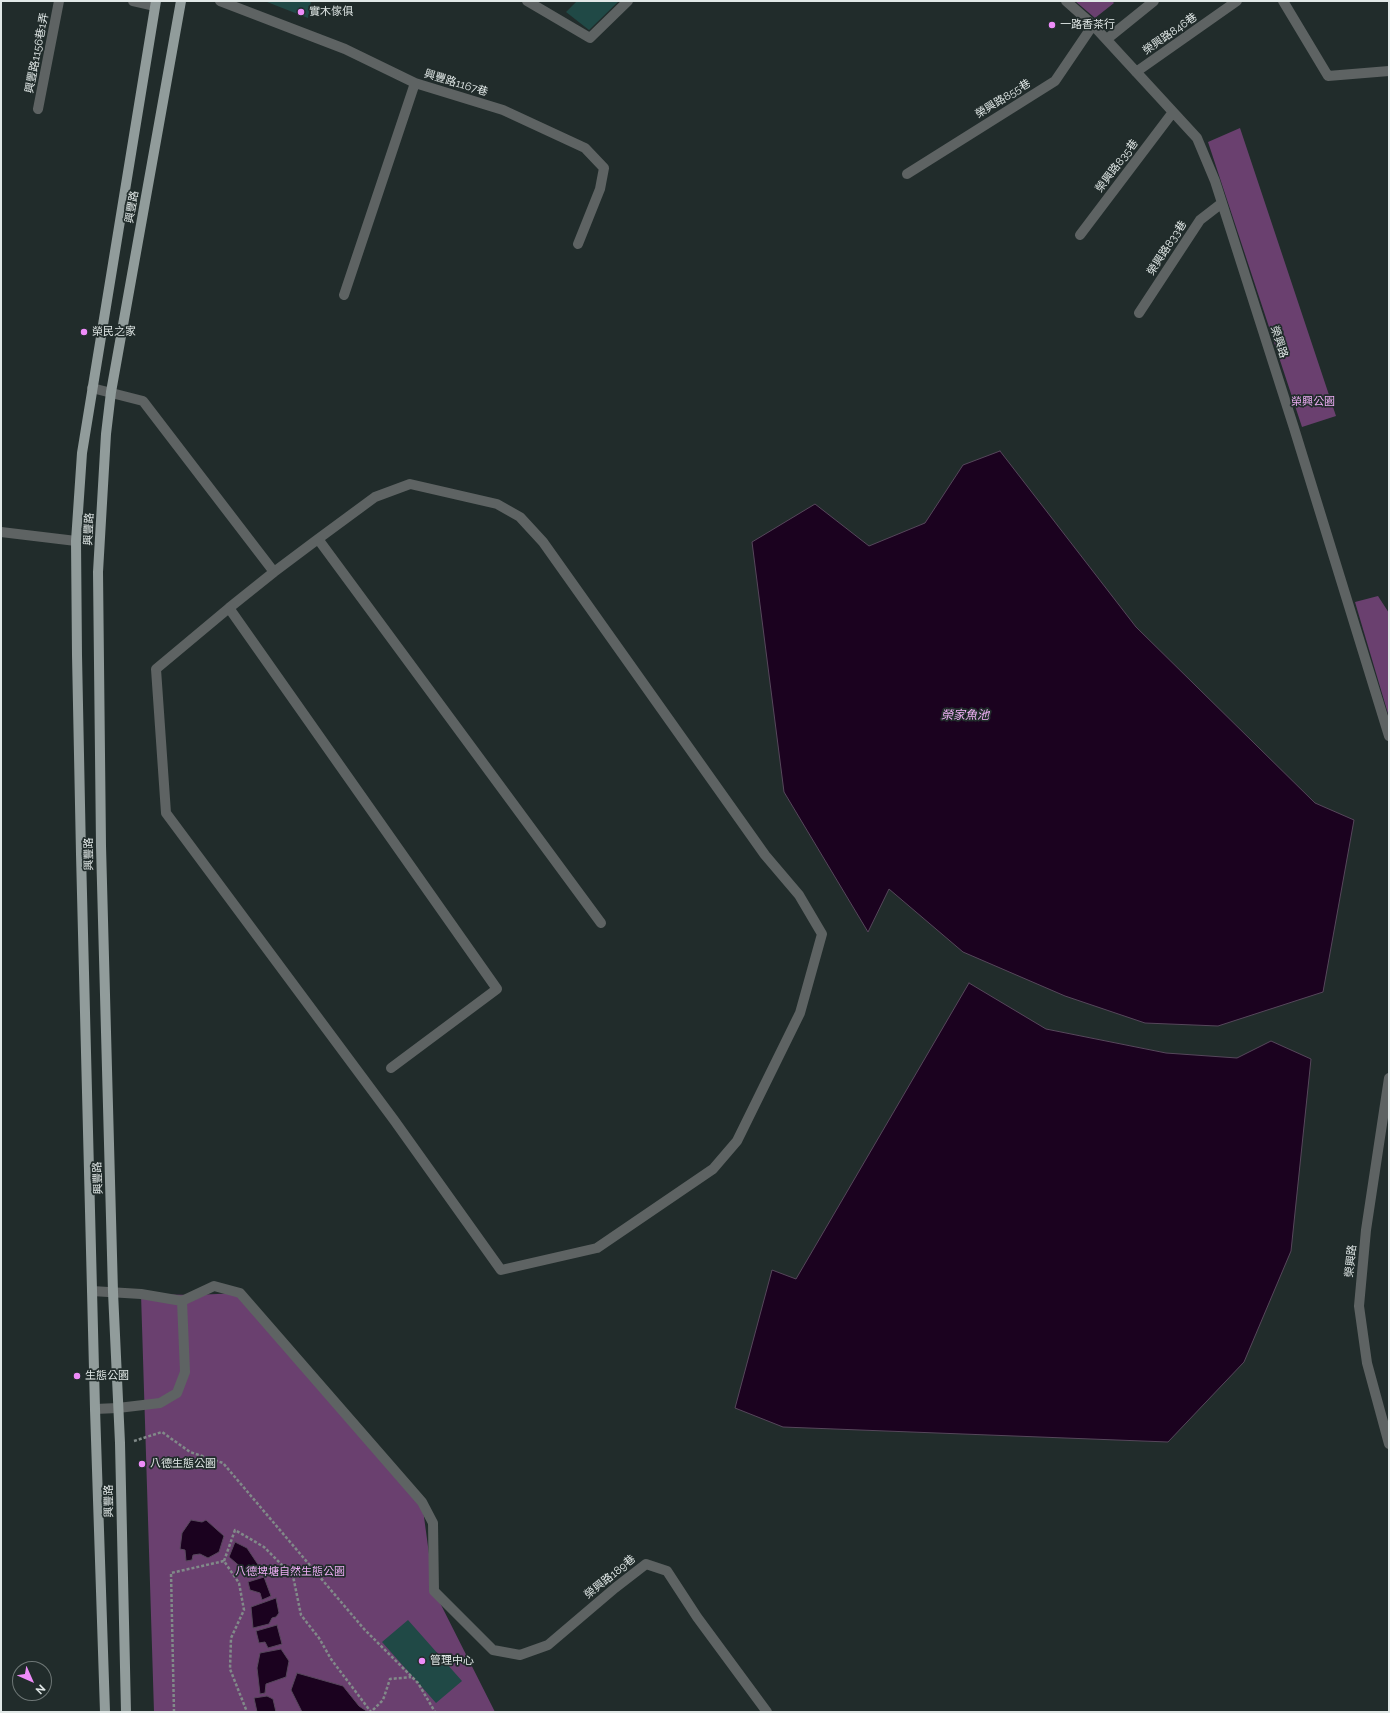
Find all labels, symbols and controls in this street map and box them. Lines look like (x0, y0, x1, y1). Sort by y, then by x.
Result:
place label: 實木傢俱 (309, 5, 353, 19)
marker: 實木傢俱 (296, 7, 306, 17)
street label: 榮興路846巷 (1140, 10, 1200, 58)
street label: 興豐路1156巷1弄 (23, 12, 51, 94)
place label: 一路香茶行 (1060, 18, 1115, 32)
marker: 一路香茶行 (1047, 20, 1057, 30)
street label: 興豐路1167巷 (423, 67, 489, 99)
street label: 榮興路855巷 (973, 77, 1033, 121)
street label: 榮興路835巷 (1093, 137, 1141, 195)
street label: 興豐路 (123, 190, 141, 224)
street label: 榮興路833巷 (1145, 218, 1189, 278)
street label: 榮興路 (1268, 324, 1290, 360)
place label: 榮民之家 (92, 325, 136, 339)
marker: 榮民之家 (79, 327, 89, 337)
park label: 榮興公園 (1291, 395, 1335, 409)
street label: 興豐路 (82, 512, 96, 546)
water label: 榮家魚池 (941, 708, 989, 722)
street label: 興豐路 (82, 837, 96, 871)
street label: 興豐路 (91, 1161, 105, 1195)
street label: 榮興路 (1343, 1244, 1359, 1278)
place label: 生態公園 (85, 1369, 129, 1383)
marker: 生態公園 (72, 1371, 82, 1381)
place label: 八德生態公園 (150, 1457, 216, 1471)
marker: 八德生態公園 (137, 1459, 147, 1469)
street label: 興豐路 (102, 1484, 116, 1518)
street label: 榮興路189巷 (582, 1552, 638, 1602)
park label: 八德埤塘自然生態公園 (235, 1565, 345, 1579)
place label: 管理中心 (430, 1654, 474, 1668)
marker: 管理中心 (417, 1656, 427, 1666)
north arrow (12, 1661, 52, 1701)
text: N (33, 1682, 48, 1697)

